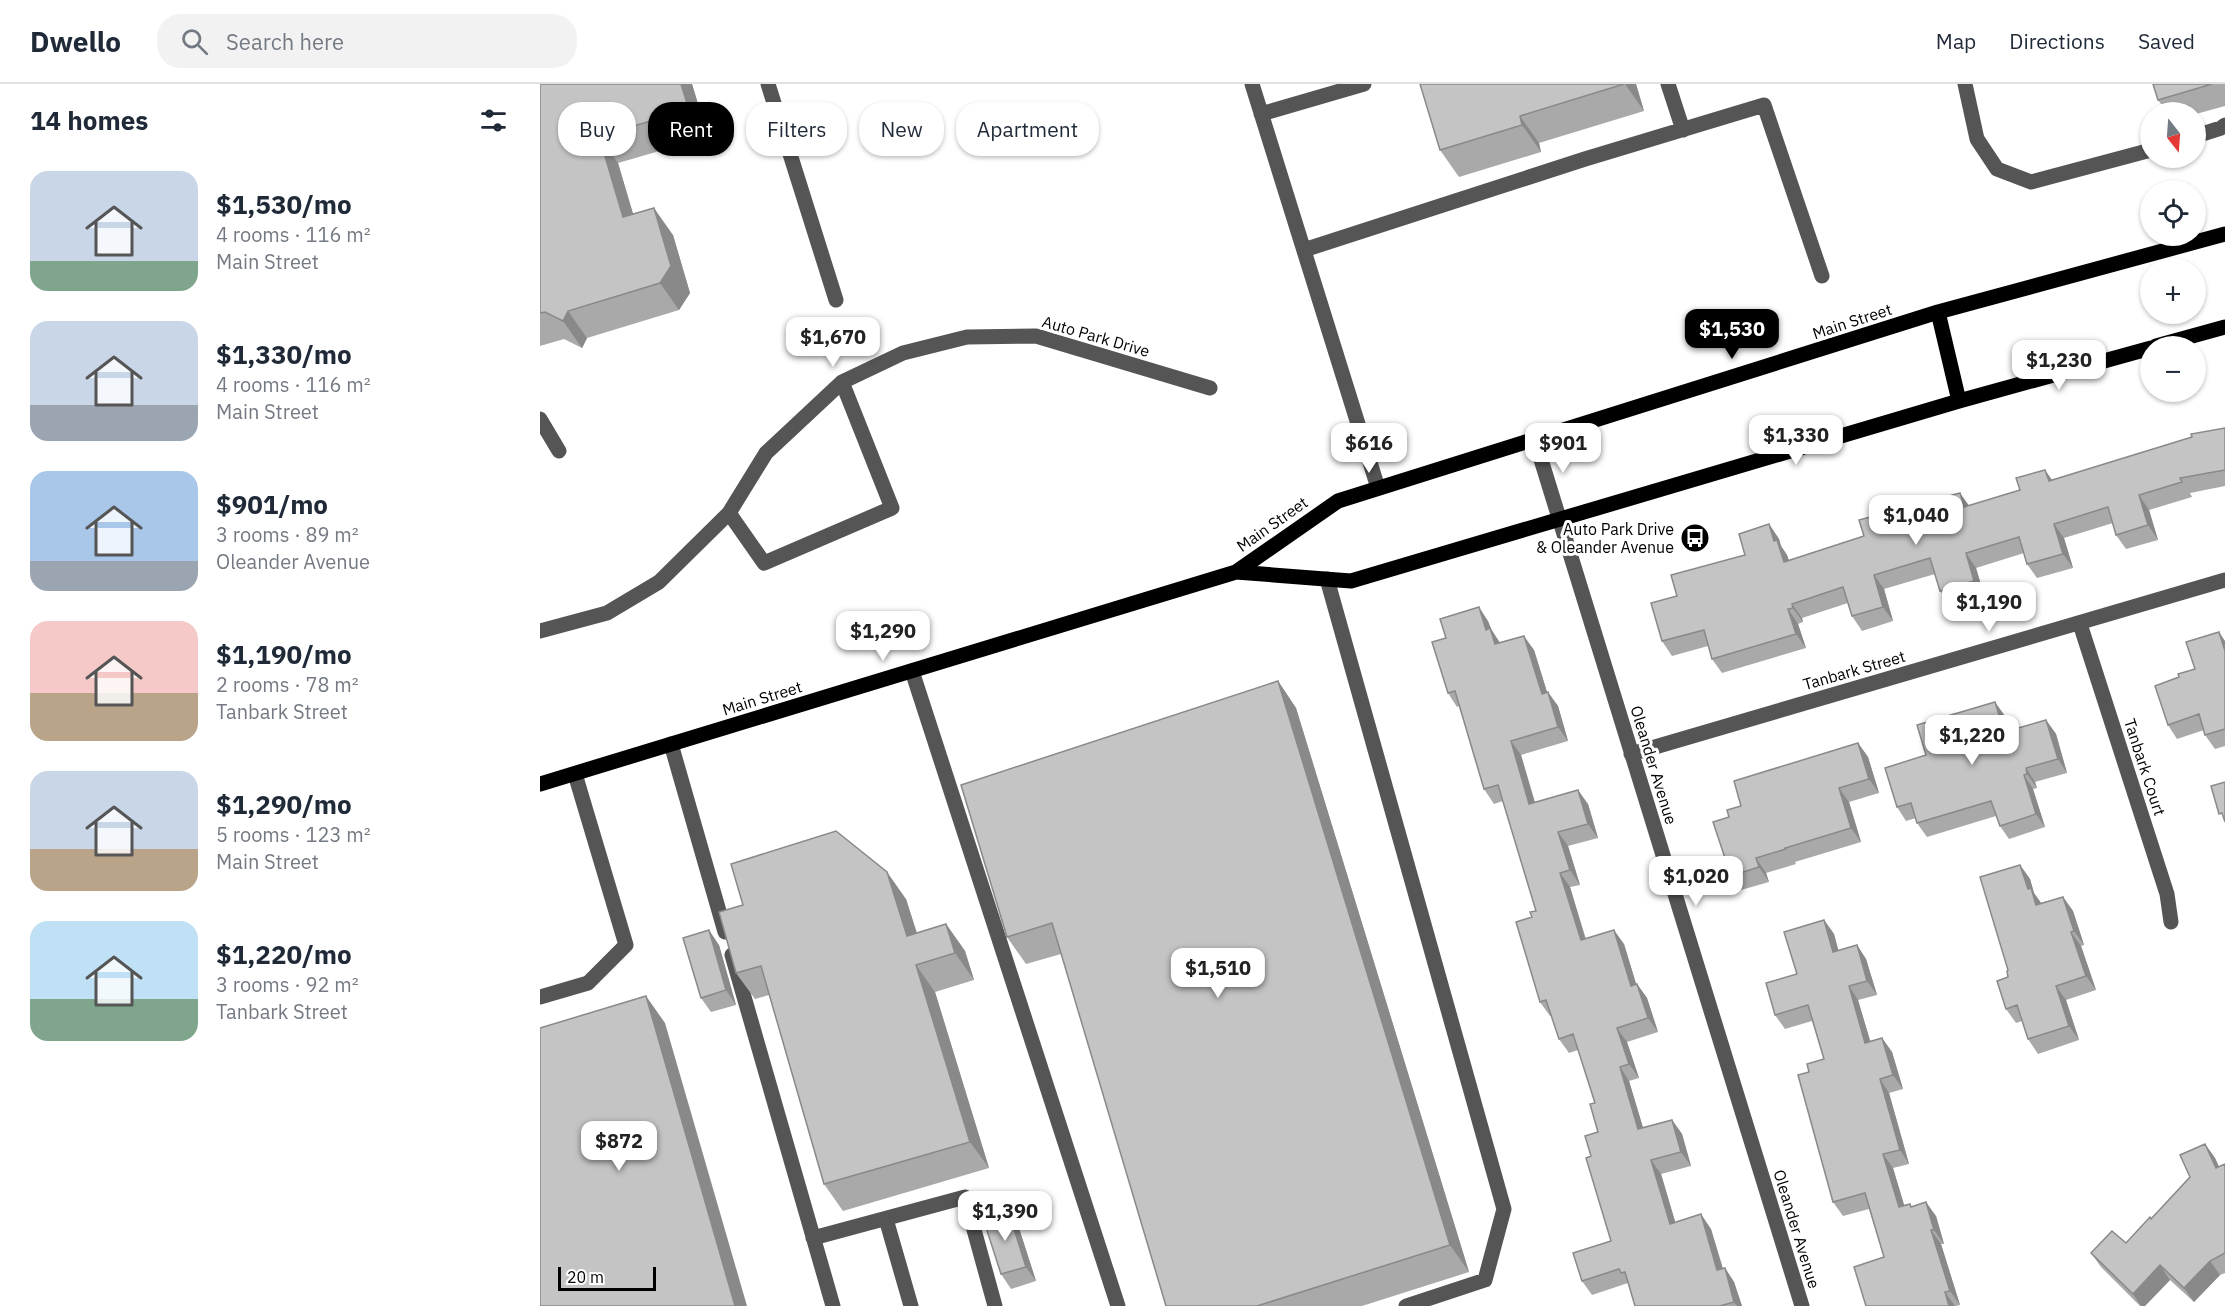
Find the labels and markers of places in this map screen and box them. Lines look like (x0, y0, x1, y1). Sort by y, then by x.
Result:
pin: $1,530 (1683, 309, 1781, 360)
pin: $1,670 (784, 317, 882, 368)
pin: $1,230 (2010, 340, 2108, 391)
pin: $1,330 (1747, 415, 1845, 466)
pin: $616 (1333, 423, 1405, 474)
pin: $901 (1527, 423, 1599, 474)
pin: $1,040 (1867, 495, 1965, 546)
place label: Auto Park Drive & Oleander Avenue (1536, 519, 1674, 557)
bus stop icon: Auto Park Drive & Oleander Avenue (1679, 522, 1711, 554)
pin: $1,190 (1940, 582, 2038, 633)
pin: $1,290 (834, 611, 932, 662)
pin: $1,220 (1923, 715, 2021, 766)
pin: $1,020 (1647, 856, 1745, 907)
pin: $1,510 (1169, 948, 1267, 999)
pin: $872 (583, 1121, 655, 1172)
pin: $1,390 (956, 1191, 1054, 1242)

